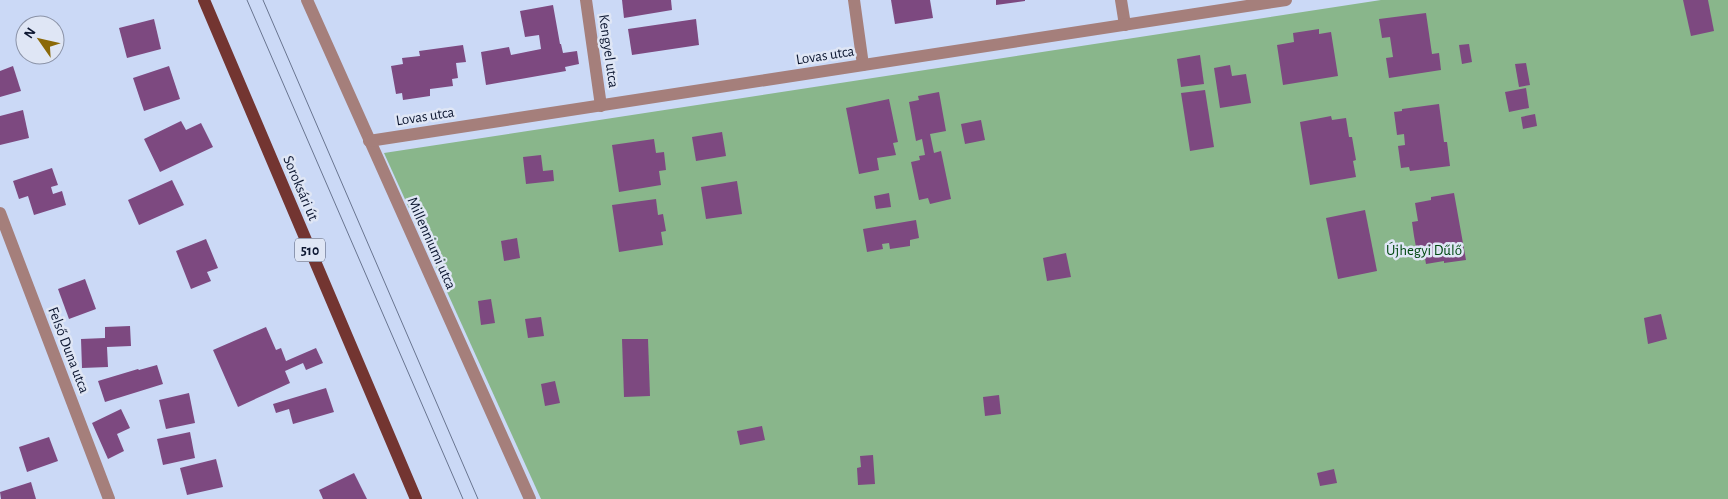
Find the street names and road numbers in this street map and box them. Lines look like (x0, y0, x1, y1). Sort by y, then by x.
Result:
street label: Kengyel utca (596, 13, 621, 89)
street label: Lovas utca (795, 43, 855, 68)
street label: Lovas utca (395, 104, 455, 129)
street label: Soroksári út (280, 154, 321, 223)
street label: Millenniumi utca (405, 195, 459, 292)
road number: 510 (295, 238, 325, 262)
street label: Felső Duna utca (45, 305, 92, 395)

